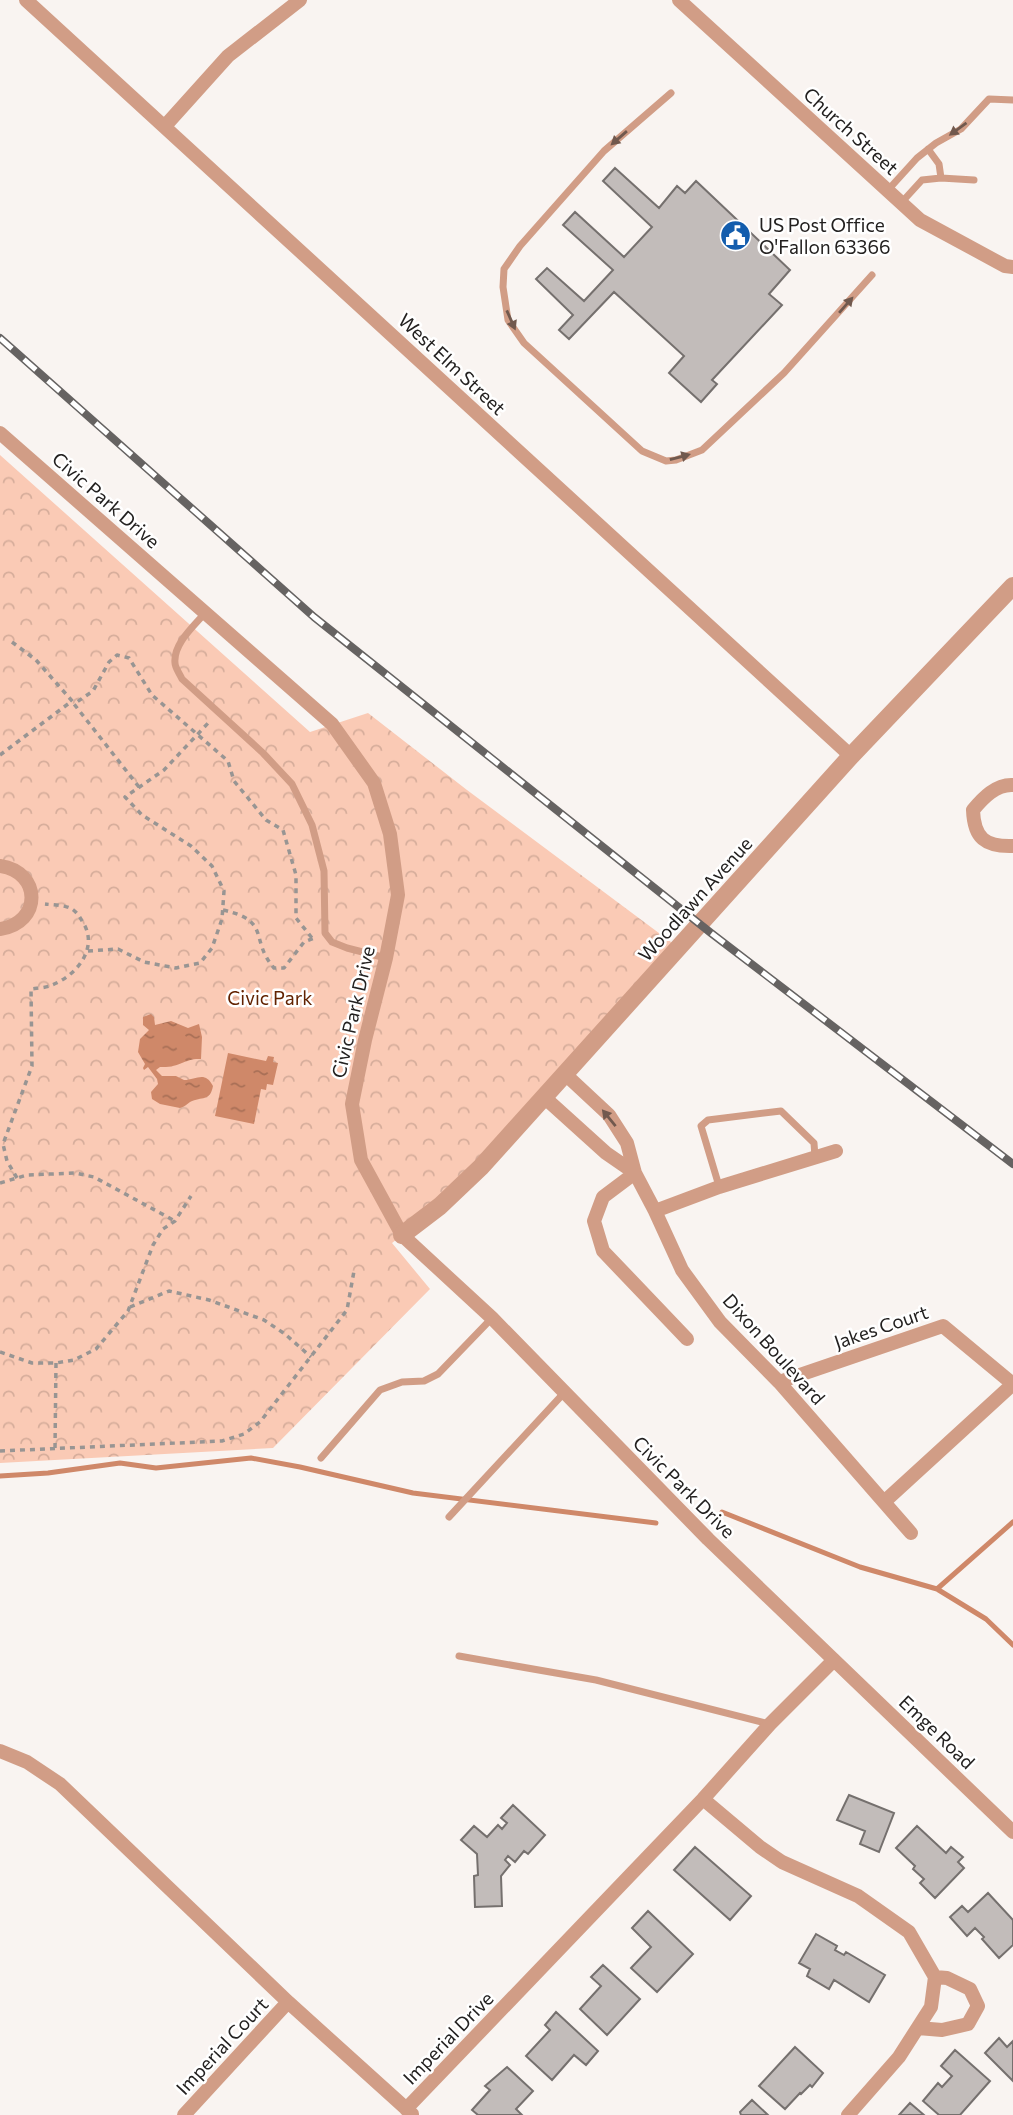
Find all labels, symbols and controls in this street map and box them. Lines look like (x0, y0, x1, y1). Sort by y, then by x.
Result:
street label: Church Street (799, 82, 904, 179)
one-way arrow (948, 122, 967, 136)
one-way arrow (611, 130, 628, 145)
place label: US Post Office O'Fallon 63366 (759, 213, 891, 258)
public building icon: US Post Office O'Fallon 63366 (719, 219, 753, 253)
one-way arrow (838, 297, 853, 314)
street label: West Elm Street (394, 308, 511, 419)
one-way arrow (505, 310, 517, 330)
street label: Civic Park Drive (48, 447, 165, 553)
one-way arrow (670, 452, 691, 462)
street label: Woodlawn Avenue (633, 832, 756, 966)
street label: Civic Park Drive (326, 944, 379, 1080)
park label: Civic Park (227, 986, 313, 1009)
one-way arrow (602, 1109, 617, 1126)
street label: Dixon Boulevard (719, 1289, 830, 1409)
street label: Jakes Court (831, 1300, 931, 1353)
street label: Civic Park Drive (629, 1431, 740, 1542)
street label: Emge Road (895, 1690, 980, 1773)
street label: Imperial Drive (398, 1987, 498, 2089)
street label: Imperial Court (171, 1992, 273, 2099)

